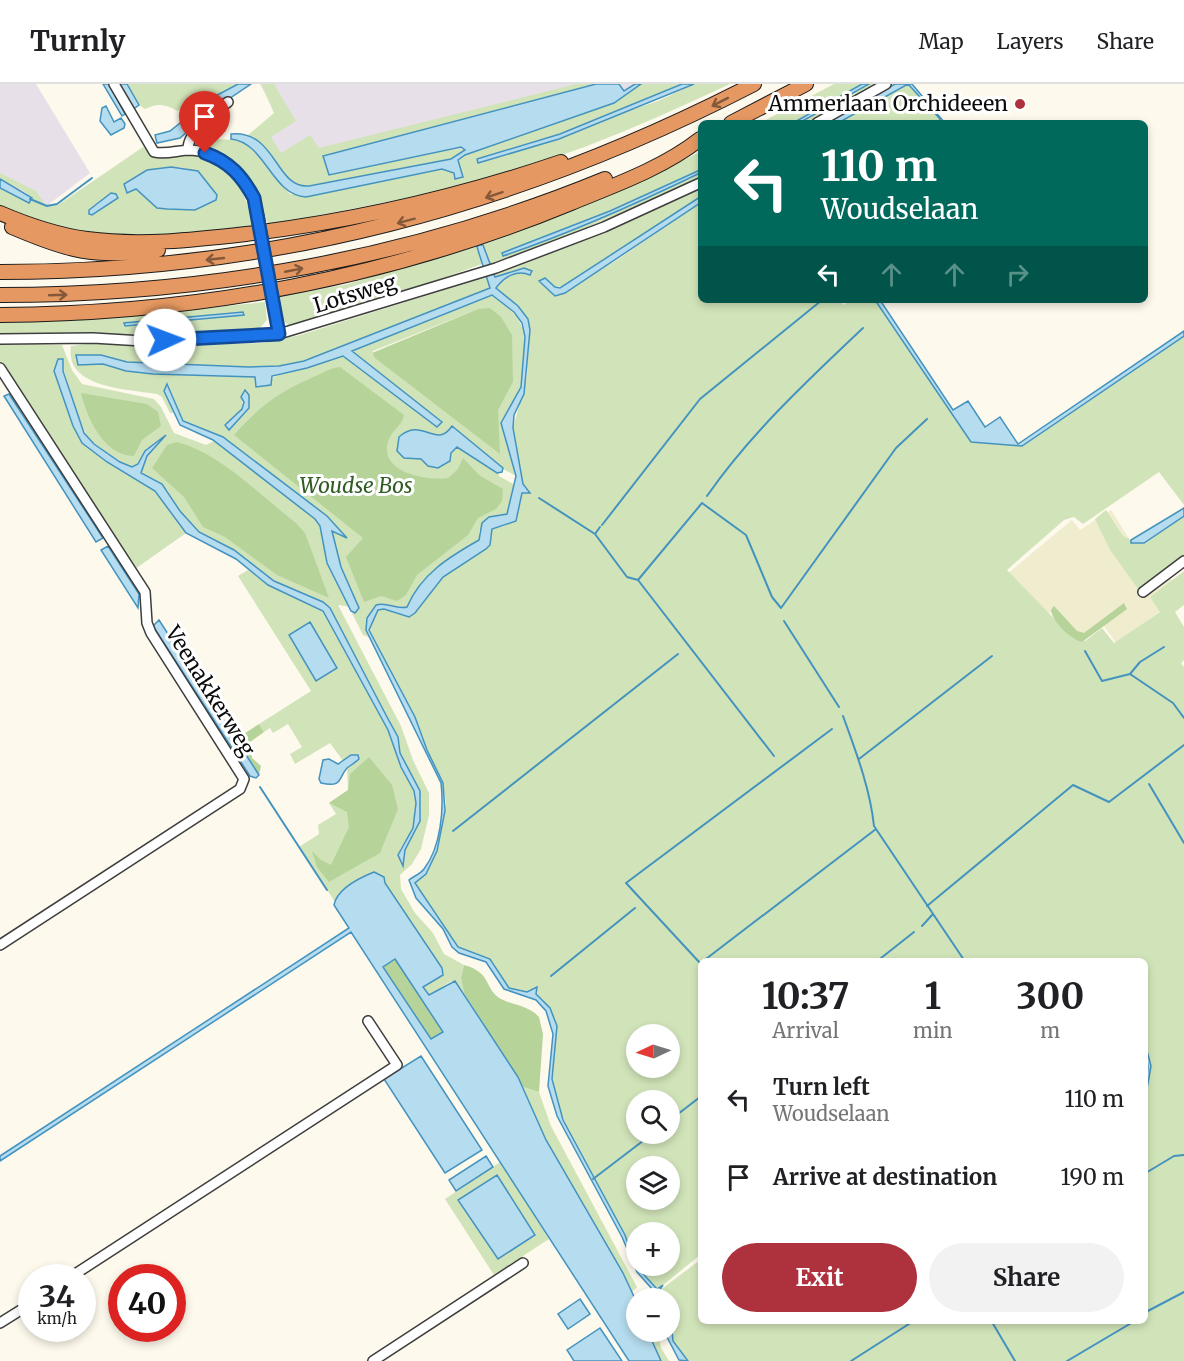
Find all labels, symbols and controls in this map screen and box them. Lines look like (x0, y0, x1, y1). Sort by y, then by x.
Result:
text: Turnly (30, 23, 125, 59)
text: Map (919, 28, 964, 55)
text: Layers (997, 28, 1064, 55)
text: Share (1097, 28, 1154, 55)
place label: Ammerlaan Orchideeen (767, 90, 1008, 117)
pin (179, 91, 230, 153)
one-way arrow (711, 97, 729, 108)
marker: Ammerlaan Orchideeen (1013, 97, 1027, 111)
icon: arrive (188, 100, 221, 133)
text: 110 m (821, 140, 937, 192)
icon: left (722, 144, 800, 222)
one-way arrow (485, 190, 504, 201)
text: Woudselaan (821, 192, 978, 226)
one-way arrow (397, 216, 416, 227)
one-way arrow (206, 254, 225, 265)
icon: left (812, 258, 845, 291)
icon: ahead (875, 258, 908, 291)
icon: ahead (938, 258, 971, 291)
icon: right (1001, 258, 1034, 291)
one-way arrow (284, 264, 303, 275)
street label: Lotsweg (310, 268, 400, 319)
one-way arrow (48, 289, 68, 300)
position arrow (133, 308, 197, 372)
park label: Woudse Bos (299, 472, 413, 499)
street label: Veenakkerweg (159, 620, 261, 761)
text: 10:37 (762, 974, 849, 1019)
text: 1 (925, 974, 941, 1019)
text: 300 (1016, 974, 1084, 1019)
text: Arrival (772, 1018, 839, 1043)
text: min (913, 1018, 953, 1043)
text: m (1040, 1018, 1060, 1043)
north arrow (626, 1024, 680, 1078)
map controls (626, 1024, 680, 1342)
text: Turn left (773, 1073, 870, 1101)
icon: left (722, 1083, 755, 1116)
text: 110 m (1065, 1085, 1124, 1113)
button: search (626, 1090, 680, 1144)
text: Woudselaan (773, 1101, 890, 1126)
button: layers (626, 1156, 680, 1210)
icon: arrive (722, 1161, 755, 1194)
text: Arrive at destination (773, 1163, 997, 1191)
text: 190 m (1061, 1163, 1124, 1191)
button: + (626, 1222, 680, 1276)
button: Exit (722, 1243, 917, 1312)
button: Share (929, 1243, 1124, 1312)
speed limit sign: 40 (108, 1264, 186, 1342)
text: 34 (39, 1277, 75, 1315)
button: − (626, 1288, 680, 1342)
text: km/h (37, 1309, 77, 1328)

